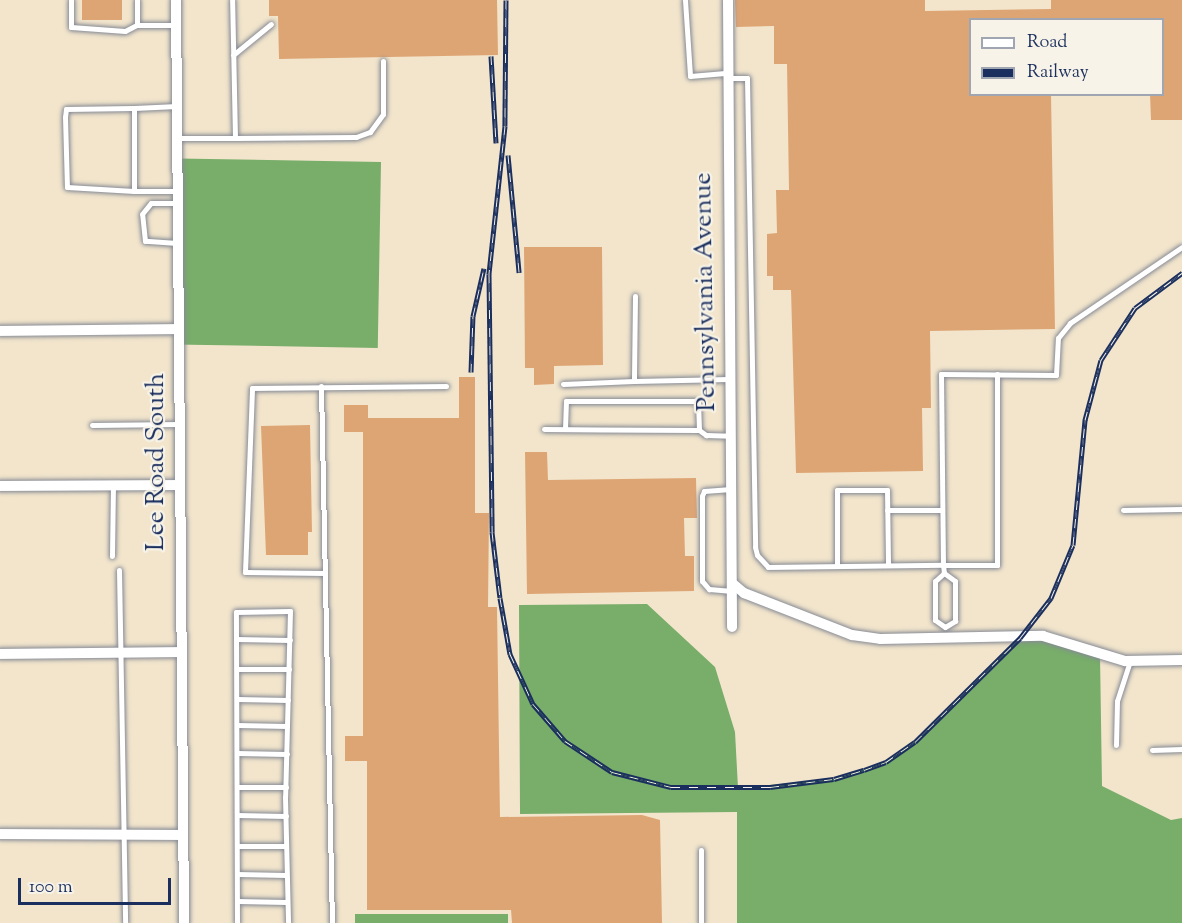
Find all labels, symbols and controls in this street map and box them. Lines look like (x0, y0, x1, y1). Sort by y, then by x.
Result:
legend (969, 18, 1164, 96)
text: Road (1027, 30, 1067, 56)
text: Railway (1027, 60, 1089, 86)
street label: Pennsylvania Avenue (688, 172, 724, 412)
street label: Lee Road South (141, 373, 173, 551)
scale bar (21, 866, 174, 904)
text: 100 m (29, 875, 73, 901)

